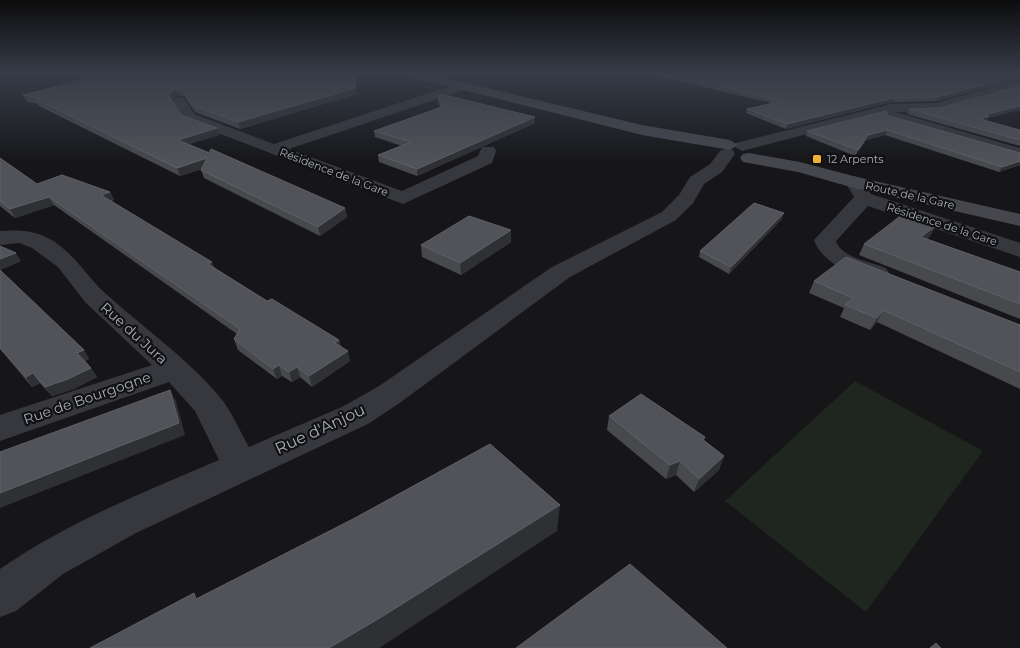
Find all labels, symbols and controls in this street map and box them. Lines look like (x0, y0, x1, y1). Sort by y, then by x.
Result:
street label: Résidence de la Gare (278, 145, 391, 199)
place label: 12 Arpents (827, 152, 884, 166)
marker: 12 Arpents (811, 153, 823, 165)
street label: Route de la Gare (864, 178, 956, 212)
street label: Résidence de la Gare (885, 200, 999, 249)
street label: Rue du Jura (97, 298, 171, 368)
street label: Rue de Bourgogne (21, 368, 153, 428)
street label: Rue d'Anjou (272, 400, 368, 458)

